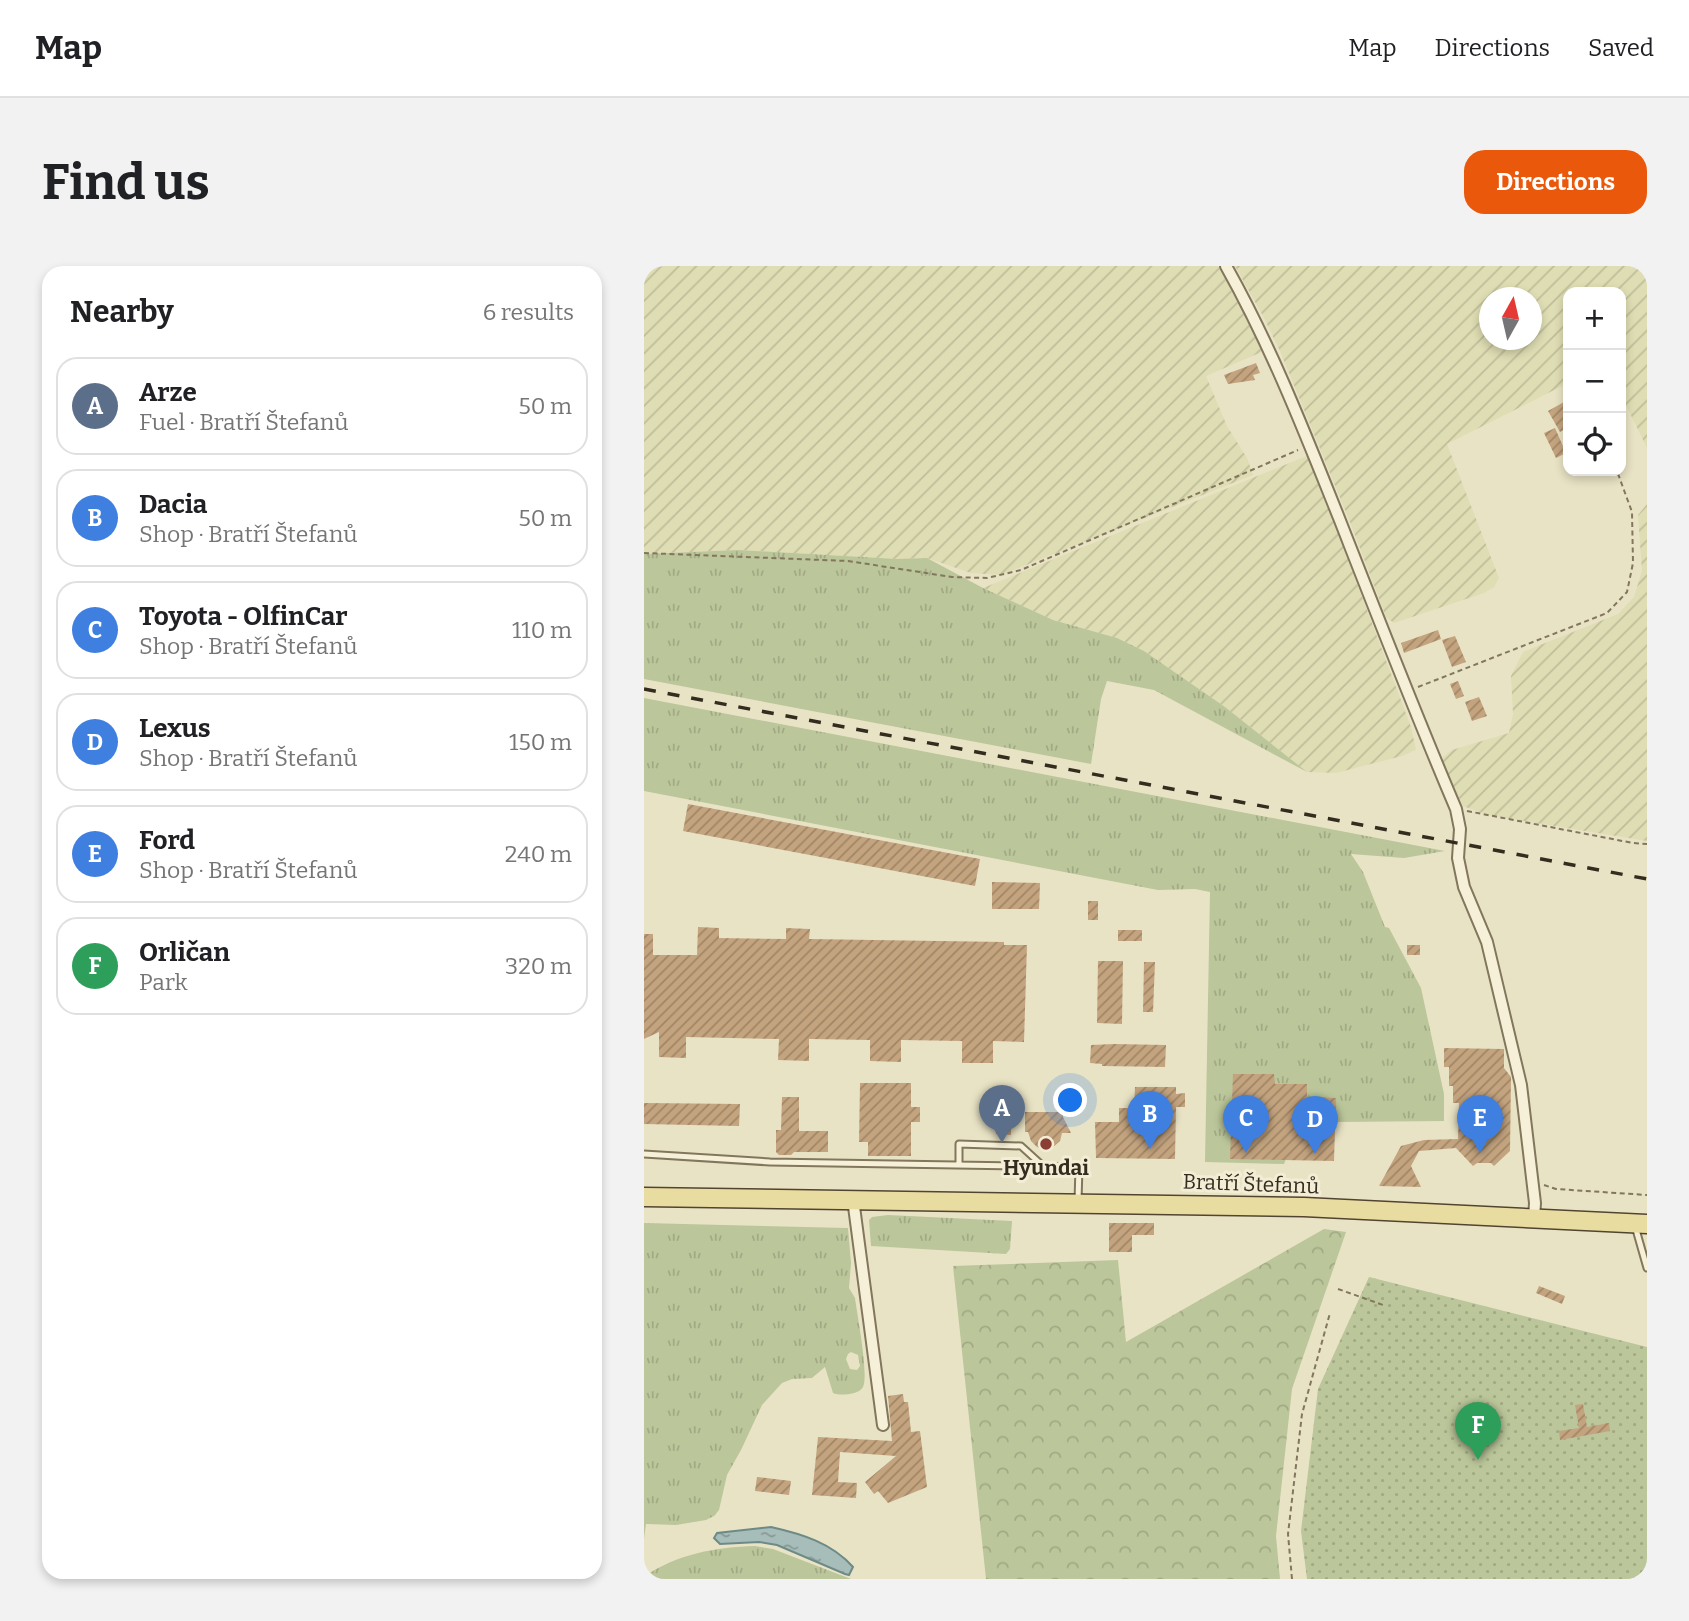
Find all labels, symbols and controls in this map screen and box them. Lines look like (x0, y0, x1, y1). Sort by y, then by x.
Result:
text: Map (35, 28, 102, 68)
text: Map (1348, 34, 1397, 62)
text: Directions (1435, 34, 1550, 62)
text: Saved (1588, 34, 1654, 62)
button: Directions (1464, 150, 1647, 214)
text: Find us (42, 153, 210, 212)
north arrow (1479, 287, 1542, 350)
map controls (1563, 287, 1626, 476)
button: + (1563, 287, 1626, 350)
text: Nearby (70, 294, 174, 330)
text: 6 results (483, 298, 574, 326)
button: − (1563, 350, 1626, 413)
text: Arze (139, 377, 197, 408)
text: A (87, 392, 103, 420)
text: 50 m (518, 392, 572, 420)
text: Fuel · Bratří Štefanů (139, 408, 349, 436)
button: locate (1563, 413, 1626, 476)
text: Dacia (139, 489, 207, 520)
text: B (88, 504, 102, 532)
text: 50 m (518, 504, 572, 532)
text: Shop · Bratří Štefanů (139, 520, 357, 548)
text: Toyota - OlfinCar (139, 601, 348, 632)
text: C (88, 616, 102, 644)
text: 110 m (512, 616, 572, 644)
text: Shop · Bratří Štefanů (139, 632, 357, 660)
text: Lexus (139, 713, 211, 744)
text: D (87, 728, 103, 756)
text: 150 m (509, 728, 572, 756)
text: Shop · Bratří Štefanů (139, 744, 357, 772)
text: Ford (139, 825, 195, 856)
text: E (88, 840, 102, 868)
text: 240 m (505, 840, 572, 868)
text: Shop · Bratří Štefanů (139, 856, 357, 884)
text: Orličan (139, 937, 230, 968)
text: F (89, 952, 101, 980)
text: 320 m (505, 952, 572, 980)
text: Park (139, 968, 188, 996)
your location (1053, 1083, 1087, 1117)
pin: A (979, 1085, 1025, 1143)
pin: B (1127, 1091, 1173, 1149)
pin: C (1223, 1095, 1269, 1153)
pin: E (1457, 1095, 1503, 1153)
pin: D (1292, 1096, 1338, 1154)
marker: Hyundai (1038, 1136, 1054, 1152)
place label: Hyundai (1003, 1155, 1089, 1181)
street label: Bratří Štefanů (1182, 1169, 1320, 1199)
pin: F (1455, 1402, 1501, 1460)

